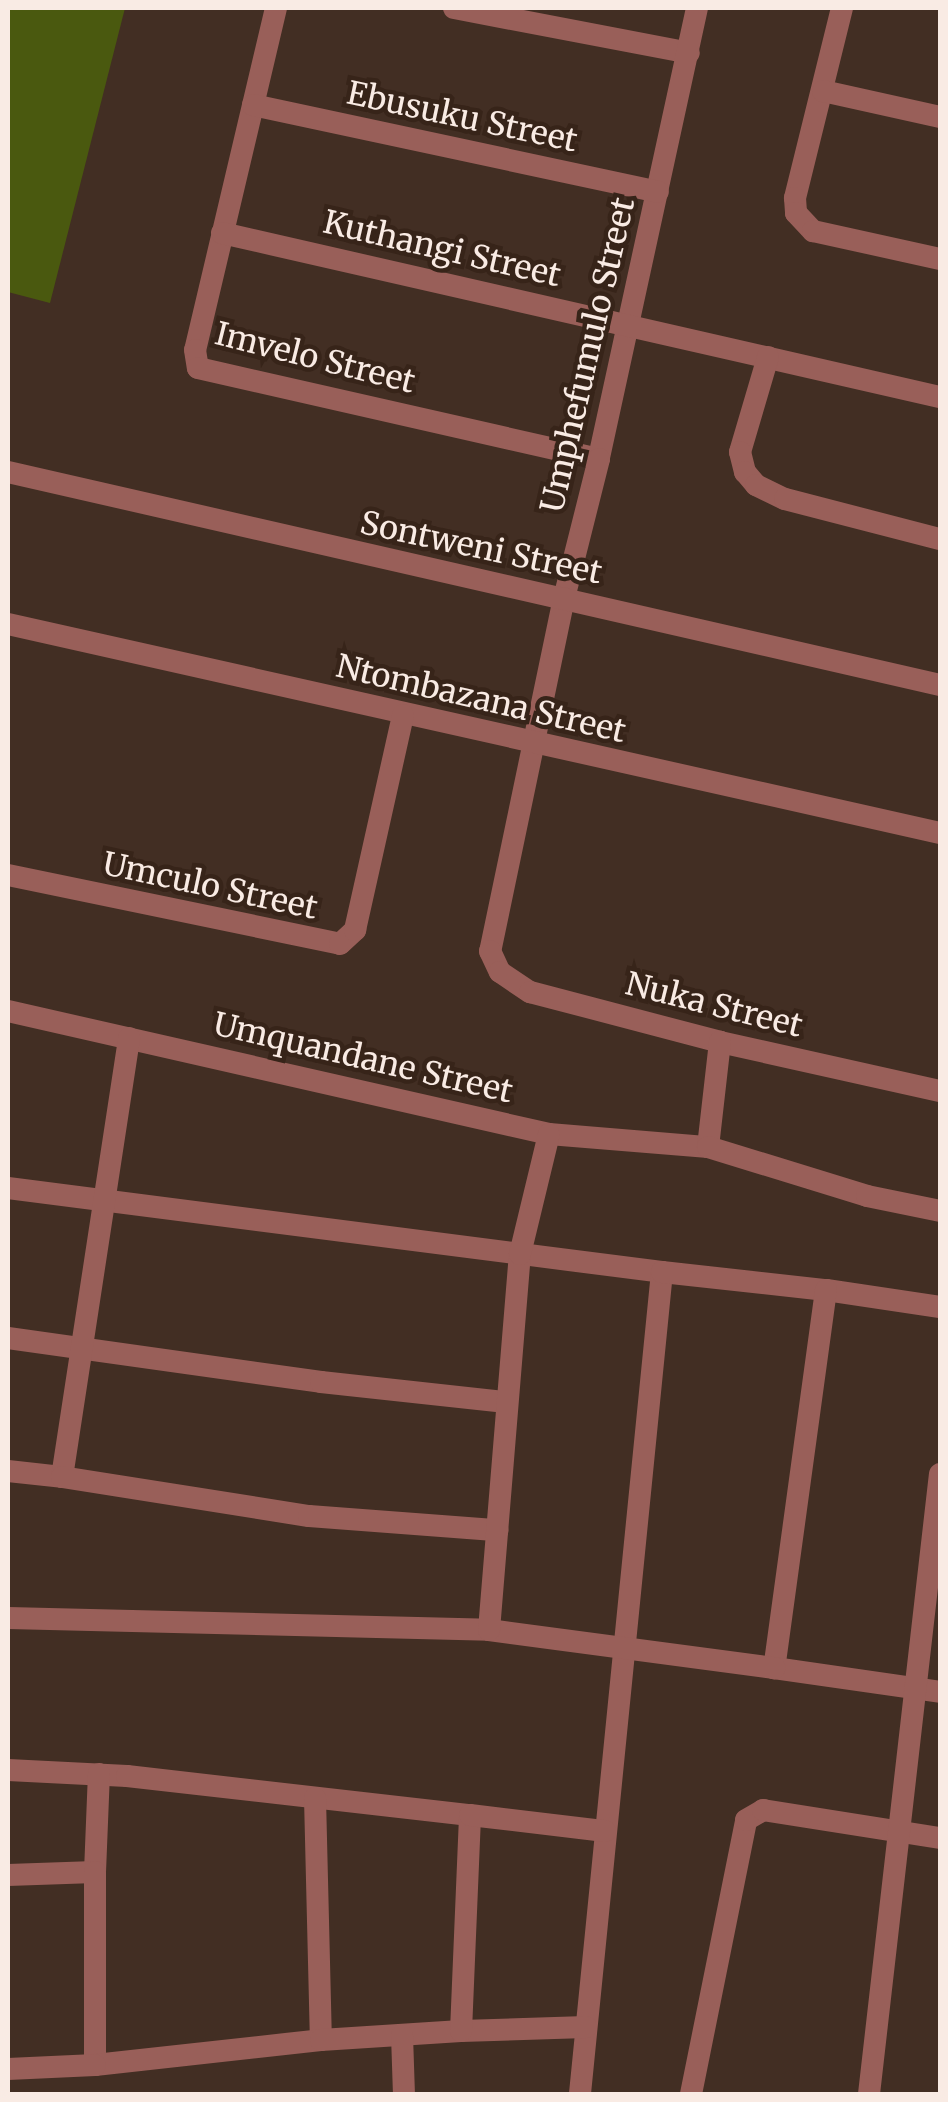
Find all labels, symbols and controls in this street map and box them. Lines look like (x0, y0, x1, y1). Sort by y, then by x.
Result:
street label: Ebusuku Street (343, 74, 581, 160)
street label: Umphefumulo Street (533, 194, 643, 516)
street label: Kuthangi Street (320, 203, 564, 295)
street label: Imvelo Street (211, 315, 419, 401)
street label: Sontweni Street (357, 504, 605, 592)
street label: Ntombazana Street (333, 647, 629, 751)
street label: Umculo Street (99, 845, 321, 927)
street label: Nuka Street (622, 965, 806, 1045)
street label: Umquandane Street (210, 1005, 516, 1111)

